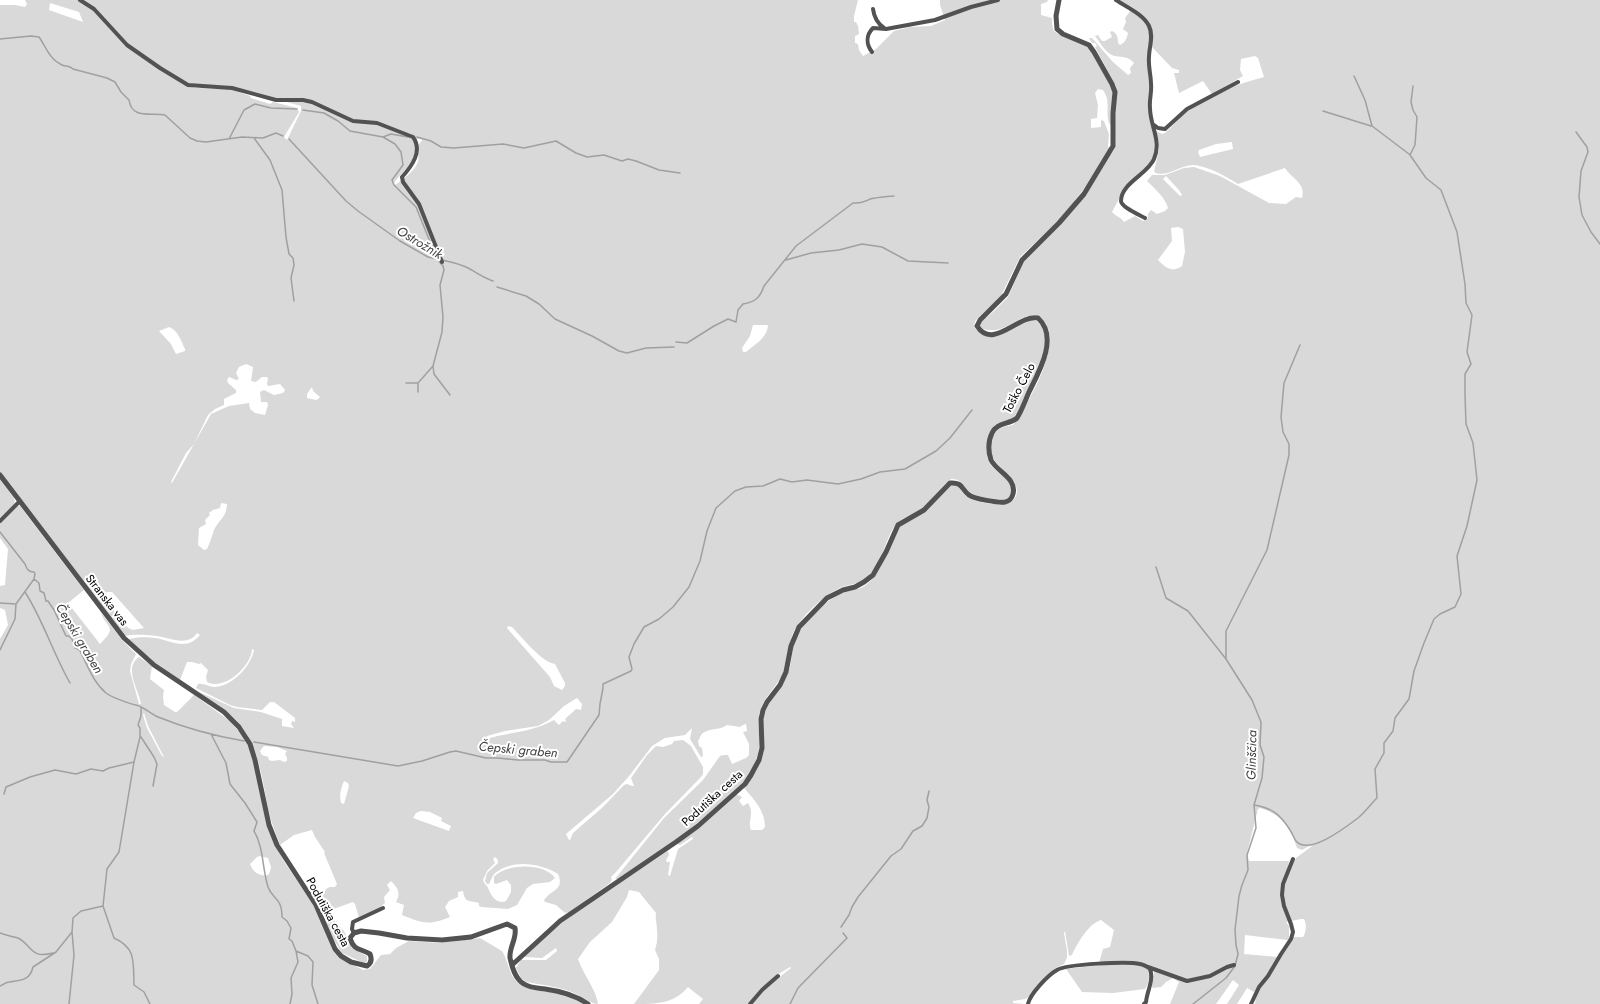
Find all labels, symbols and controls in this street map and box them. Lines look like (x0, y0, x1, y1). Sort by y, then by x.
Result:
water label: Ostrožnik (393, 221, 447, 264)
street label: Toško Čelo (998, 359, 1040, 416)
street label: Stranska vas (81, 570, 133, 630)
water label: Čepski graben (51, 599, 108, 677)
water label: Glinščica (1242, 730, 1261, 780)
water label: Čepski graben (478, 737, 559, 762)
street label: Podutiška cesta (677, 765, 747, 830)
street label: Podutiška cesta (302, 874, 355, 950)

